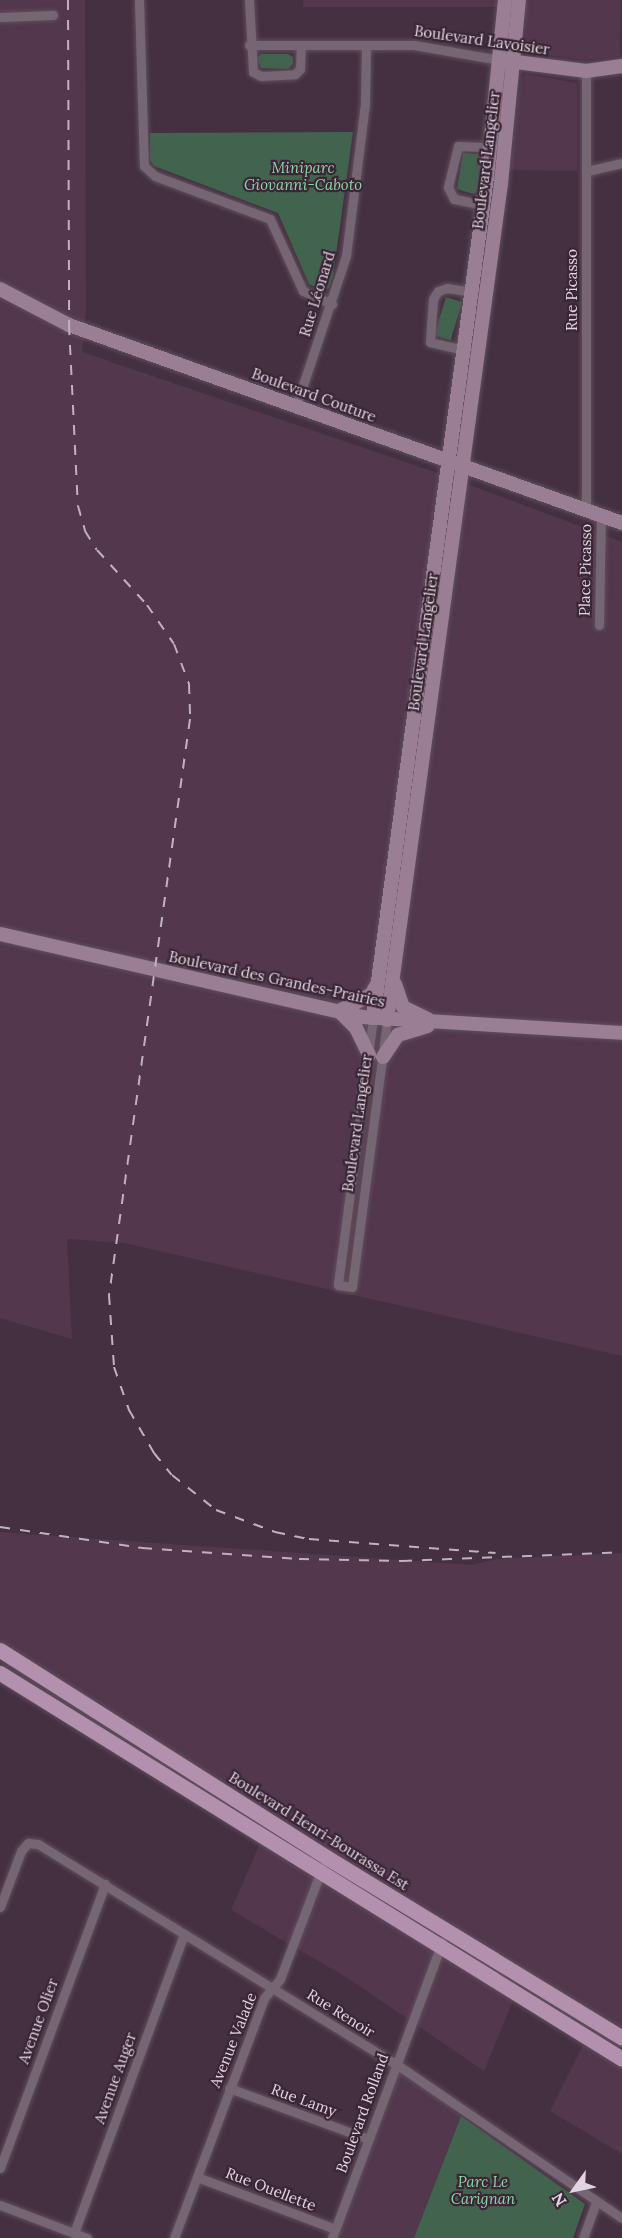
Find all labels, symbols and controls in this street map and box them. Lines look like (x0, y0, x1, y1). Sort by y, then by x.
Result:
street label: Boulevard Lavoisier (413, 22, 551, 58)
street label: Boulevard Langelier (469, 90, 503, 230)
park label: Miniparc Giovanni-Caboto (244, 158, 362, 193)
street label: Rue Léonard (296, 249, 338, 339)
street label: Rue Picasso (563, 249, 581, 331)
street label: Boulevard Couture (249, 364, 379, 426)
street label: Place Picasso (575, 524, 595, 616)
street label: Boulevard Langelier (404, 572, 442, 712)
street label: Boulevard des Grandes-Prairies (167, 947, 387, 1011)
street label: Boulevard Langelier (338, 1053, 376, 1193)
street label: Boulevard Henri-Bourassa Est (226, 1768, 412, 1894)
street label: Avenue Olier (14, 1976, 62, 2066)
street label: Rue Renoir (304, 1985, 378, 2041)
street label: Avenue Valade (206, 1990, 260, 2090)
street label: Avenue Auger (90, 2030, 140, 2126)
street label: Boulevard Rolland (332, 2051, 392, 2175)
street label: Rue Lamy (269, 2080, 339, 2120)
north arrow (544, 2160, 604, 2220)
street label: Rue Ouellette (223, 2163, 319, 2215)
park label: Parc Le Carignan (451, 2172, 515, 2207)
text: N (547, 2189, 571, 2210)

